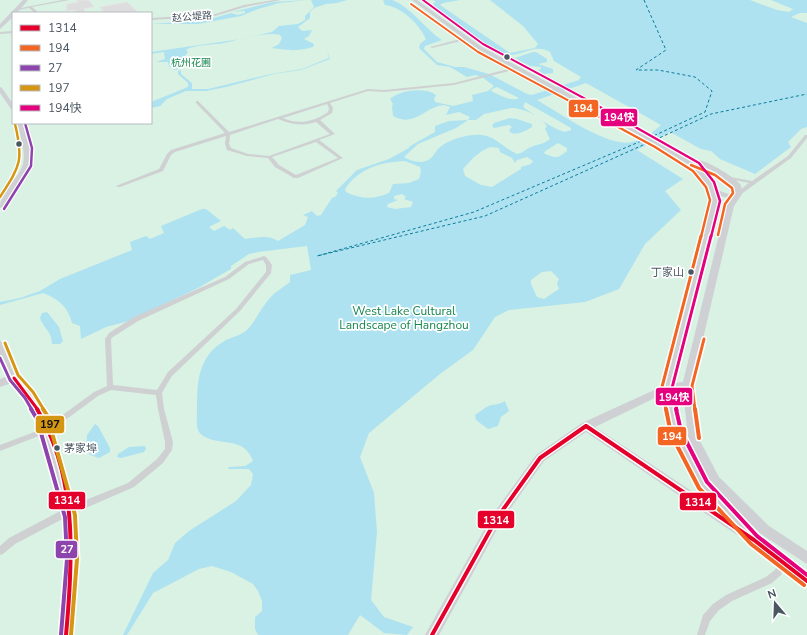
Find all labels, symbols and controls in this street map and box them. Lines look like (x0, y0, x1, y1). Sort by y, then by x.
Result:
street label: 赵公堤路 (172, 9, 213, 25)
legend (12, 12, 152, 124)
text: 1314 (48, 20, 77, 36)
text: 194 (48, 40, 70, 56)
unlabelled marker (502, 52, 512, 62)
park label: 杭州花圃 (171, 56, 211, 70)
text: 27 (48, 60, 62, 76)
text: 197 (48, 80, 70, 96)
line badge: 194 (568, 99, 599, 118)
text: 194快 (48, 100, 82, 116)
text: 194 (573, 101, 593, 116)
line badge: 194快 (600, 108, 638, 127)
text: 194快 (604, 110, 634, 125)
unlabelled marker (14, 139, 24, 149)
place label: 丁家山 (651, 265, 684, 280)
marker: 丁家山 (686, 267, 696, 277)
park label: West Lake Cultural Landscape of Hangzhou (339, 303, 469, 333)
line badge: 194快 (655, 387, 693, 406)
text: 194快 (659, 390, 689, 405)
line badge: 197 (35, 415, 65, 434)
text: 197 (40, 417, 60, 432)
line badge: 194 (657, 426, 687, 446)
text: 194 (662, 429, 682, 444)
place label: 茅家埠 (64, 441, 97, 456)
marker: 茅家埠 (52, 443, 62, 453)
line badge: 1314 (48, 491, 86, 510)
line badge: 1314 (679, 492, 717, 511)
text: 1314 (54, 493, 81, 508)
text: 1314 (685, 495, 712, 510)
line badge: 1314 (477, 510, 515, 529)
text: 1314 (483, 513, 510, 528)
line badge: 27 (55, 540, 78, 559)
text: 27 (60, 542, 74, 557)
north arrow (755, 583, 795, 623)
text: N (766, 586, 778, 602)

